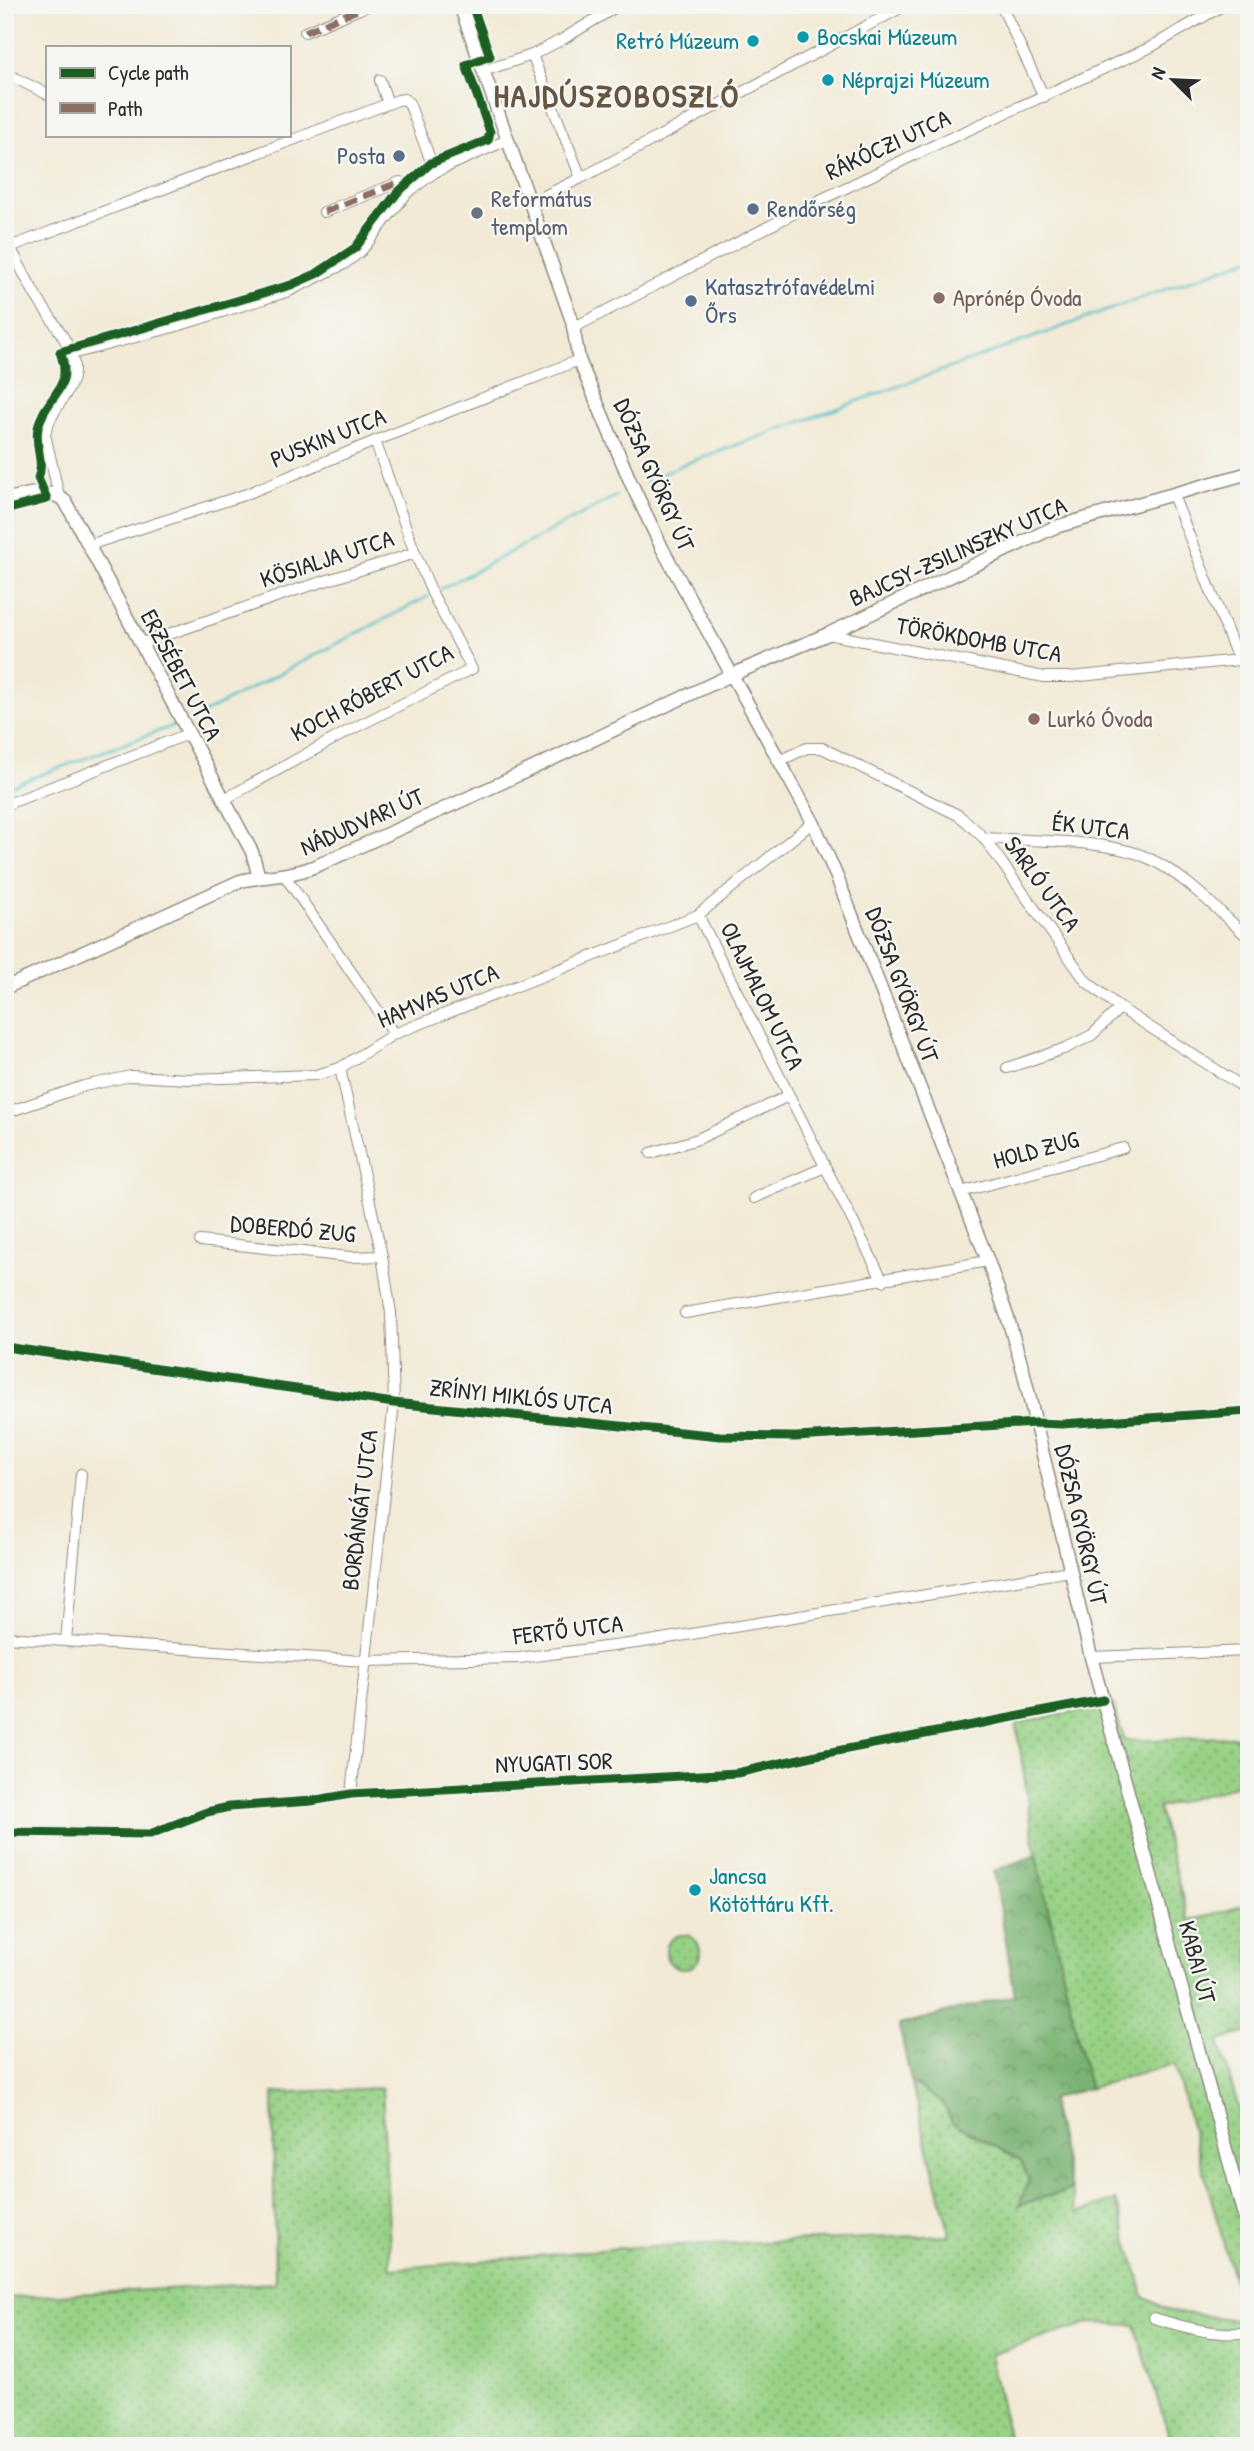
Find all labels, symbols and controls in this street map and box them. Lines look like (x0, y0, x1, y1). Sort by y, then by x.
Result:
place label: Bocskai Múzeum (817, 20, 957, 52)
place label: Retró Múzeum (616, 24, 739, 56)
marker: Bocskai Múzeum (795, 29, 811, 45)
marker: Retró Múzeum (745, 33, 761, 49)
legend (46, 46, 290, 136)
north arrow (1138, 46, 1208, 116)
text: Cycle path (108, 58, 189, 87)
place label: Néprajzi Múzeum (842, 63, 990, 95)
text: N (1144, 63, 1171, 83)
marker: Néprajzi Múzeum (820, 72, 836, 88)
district label: HAJDÚSZOBOSZLÓ (494, 74, 740, 117)
text: Path (108, 94, 143, 123)
street label: RÁKÓCZI UTCA (820, 101, 955, 187)
place label: Posta (337, 139, 385, 171)
marker: Posta (391, 148, 407, 164)
place label: Református templom (491, 182, 592, 242)
place label: Rendőrség (767, 192, 856, 224)
marker: Rendőrség (745, 201, 761, 217)
marker: Református templom (469, 205, 485, 221)
place label: Katasztrófavédelmi Őrs (705, 270, 875, 330)
place label: Aprónép Óvoda (953, 281, 1081, 313)
marker: Aprónép Óvoda (931, 290, 947, 306)
marker: Katasztrófavédelmi Őrs (683, 293, 699, 309)
street label: DÓZSA GYÖRGY ÚT (607, 393, 703, 557)
street label: PUSKIN UTCA (265, 399, 390, 475)
street label: BAJCSY-ZSILINSZKY UTCA (844, 489, 1071, 613)
street label: KÖSIALJA UTCA (256, 521, 398, 595)
street label: ERZSÉBET UTCA (134, 603, 230, 746)
street label: TÖRÖKDOMB UTCA (894, 609, 1065, 669)
street label: KOCH RÓBERT UTCA (285, 636, 459, 748)
place label: Lurkó Óvoda (1048, 702, 1152, 734)
marker: Lurkó Óvoda (1026, 711, 1042, 727)
street label: NÁDUDVARI ÚT (295, 779, 429, 863)
street label: ÉK UTCA (1050, 805, 1132, 847)
street label: SARLÓ UTCA (997, 829, 1088, 938)
street label: DÓZSA GYÖRGY ÚT (859, 903, 947, 1067)
street label: OLAJMALOM UTCA (713, 917, 813, 1075)
street label: HAMVAS UTCA (372, 955, 503, 1035)
street label: HOLD ZUG (989, 1122, 1083, 1176)
street label: DOBERDÓ ZUG (229, 1207, 357, 1249)
street label: ZRÍNYI MIKLÓS UTCA (428, 1370, 614, 1422)
street label: BORDÁNGÁT UTCA (333, 1427, 385, 1592)
street label: DÓZSA GYÖRGY ÚT (1048, 1441, 1116, 1609)
street label: FERTŐ UTCA (510, 1606, 625, 1652)
street label: NYUGATI SOR (495, 1744, 613, 1780)
place label: Jancsa Kötöttáru Kft. (709, 1859, 834, 1919)
marker: Jancsa Kötöttáru Kft. (687, 1882, 703, 1898)
street label: KABAI ÚT (1172, 1917, 1224, 2007)

